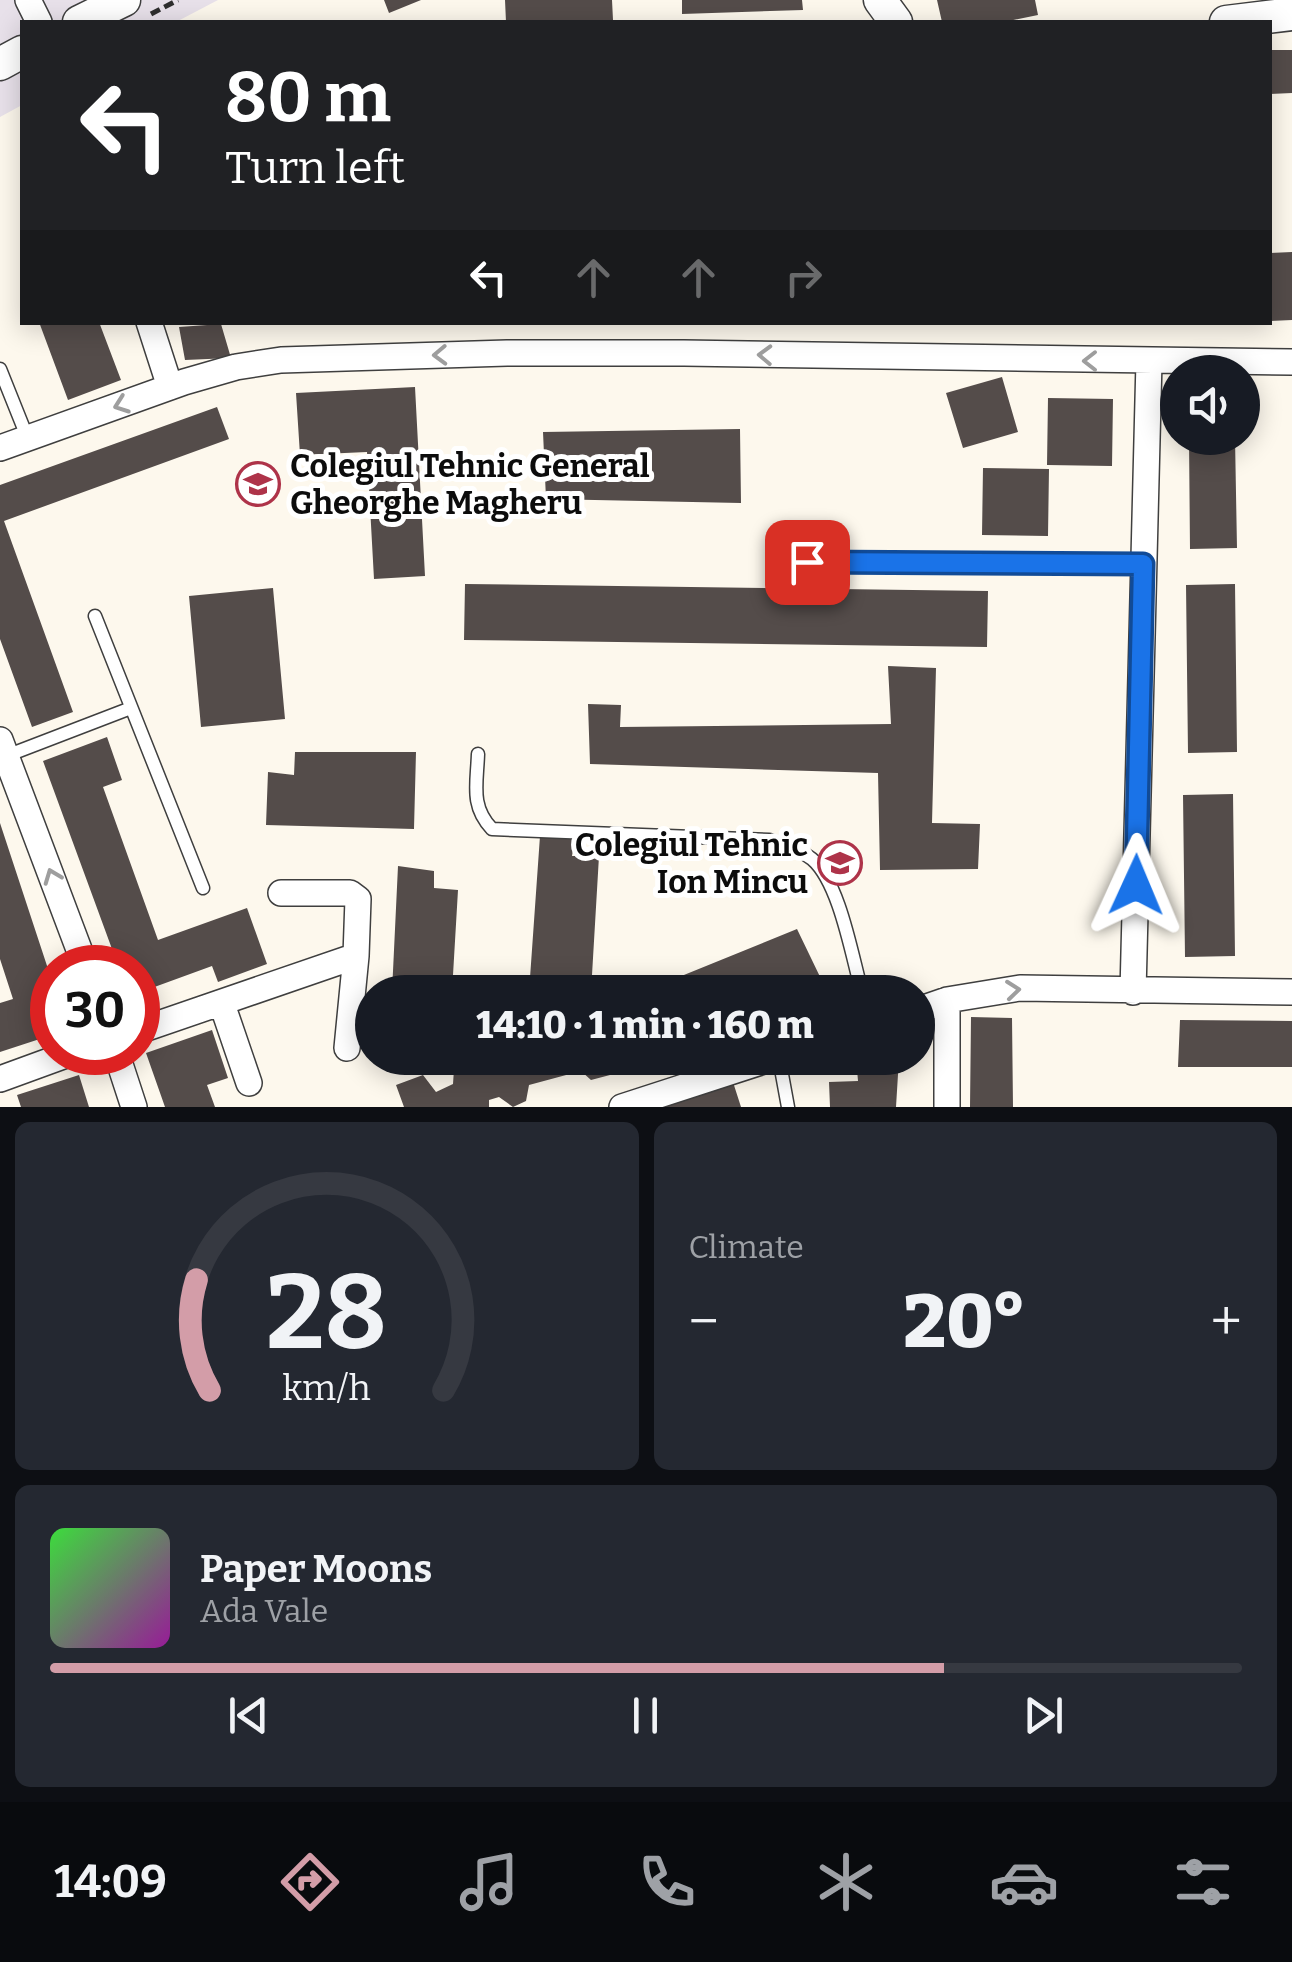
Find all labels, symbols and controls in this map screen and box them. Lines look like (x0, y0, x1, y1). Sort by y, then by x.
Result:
text: 80 m (225, 56, 391, 140)
icon: left (60, 60, 190, 190)
text: Turn left (225, 141, 405, 195)
icon: left (461, 250, 516, 305)
icon: ahead (566, 250, 621, 305)
icon: ahead (671, 250, 726, 305)
icon: right (776, 250, 831, 305)
one-way arrow (431, 344, 447, 365)
one-way arrow (756, 345, 772, 366)
one-way arrow (1081, 350, 1096, 372)
map controls (1160, 355, 1260, 455)
button: sound (1160, 355, 1260, 455)
one-way arrow (114, 393, 131, 414)
place label: Colegiul Tehnic General Gheorghe Magheru (290, 447, 650, 522)
school or university icon: Colegiul Tehnic General Gheorghe Magheru (235, 461, 281, 507)
pin (765, 520, 850, 605)
icon: arrive (780, 535, 835, 590)
place label: Colegiul Tehnic Ion Mincu (575, 826, 808, 901)
position arrow (1084, 833, 1188, 937)
school or university icon: Colegiul Tehnic Ion Mincu (817, 840, 863, 886)
one-way arrow (44, 868, 64, 886)
speed limit sign: 30 (30, 945, 160, 1075)
one-way arrow (1005, 980, 1021, 1001)
text: 14:10 · 1 min · 160 m (476, 1002, 814, 1048)
text: Climate (689, 1228, 804, 1266)
text: 28 (266, 1251, 387, 1376)
text: 20° (903, 1277, 1026, 1367)
text: − (689, 1289, 719, 1355)
text: + (1211, 1289, 1242, 1355)
text: km/h (283, 1367, 371, 1409)
text: Paper Moons (200, 1546, 432, 1592)
text: Ada Vale (200, 1592, 328, 1630)
icon: previous (221, 1688, 276, 1743)
icon: pause (618, 1688, 673, 1743)
icon: next (1016, 1688, 1071, 1743)
icon: directions (275, 1847, 345, 1917)
icon: music (454, 1847, 524, 1917)
icon: phone (632, 1847, 702, 1917)
icon: climate (811, 1847, 881, 1917)
icon: car (989, 1847, 1059, 1917)
icon: filters (1168, 1847, 1238, 1917)
text: 14:09 (54, 1855, 167, 1909)

